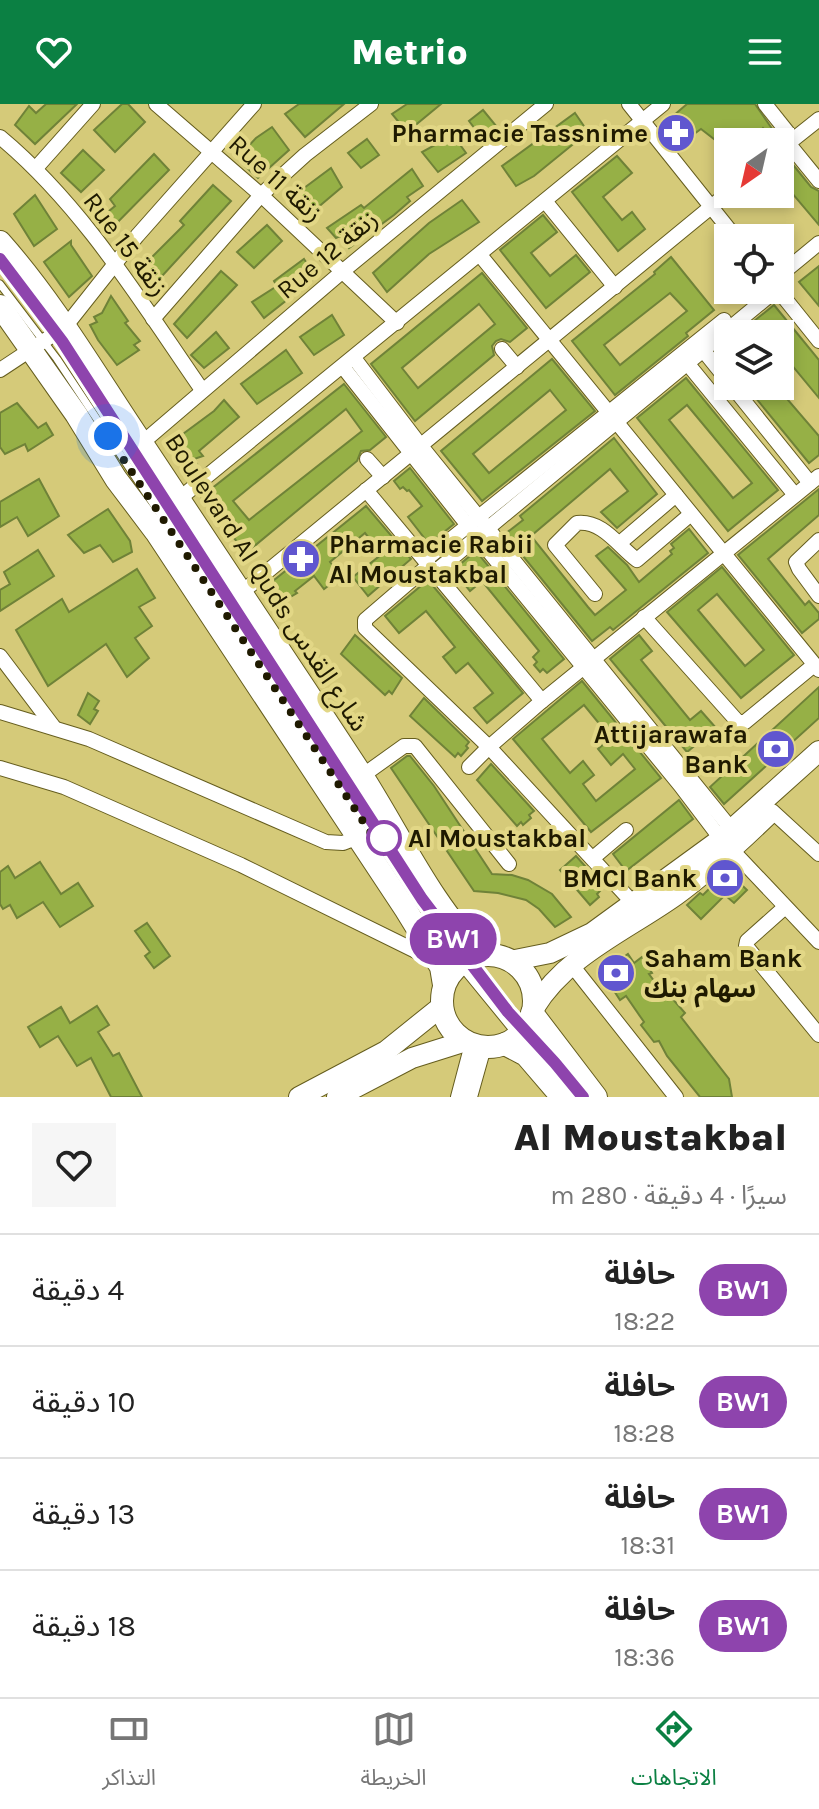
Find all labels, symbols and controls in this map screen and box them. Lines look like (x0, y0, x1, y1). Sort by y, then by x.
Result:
icon: heart (32, 30, 76, 74)
icon: menu (743, 30, 787, 74)
text: Metrio (351, 31, 468, 73)
pharmacy icon: Pharmacie Tassnime (655, 112, 697, 154)
place label: Pharmacie Tassnime (392, 118, 648, 149)
street label: Rue 11 زنقة (222, 128, 329, 229)
north arrow (714, 128, 794, 208)
map controls (714, 128, 794, 400)
street label: Rue 15 زنقة (77, 186, 175, 302)
street label: Rue 12 زنقة (271, 203, 384, 306)
button: locate (714, 224, 794, 304)
button: layers (714, 320, 794, 400)
your location (88, 416, 128, 456)
street label: Boulevard Al Quds شارع القدس (156, 427, 375, 739)
place label: Pharmacie Rabii Al Moustakbal (329, 529, 533, 590)
pharmacy icon: Pharmacie Rabii Al Moustakbal (280, 538, 322, 580)
place label: Attijarawafa Bank (594, 719, 748, 780)
bank icon: Attijarawafa Bank (755, 728, 797, 770)
marker: Al Moustakbal (367, 821, 401, 855)
place label: Al Moustakbal (408, 823, 586, 854)
bank icon: BMCI Bank (704, 857, 746, 899)
place label: BMCI Bank (563, 863, 697, 894)
line badge: BW1 (407, 913, 499, 965)
text: BW1 (426, 922, 480, 955)
place label: Saham Bank سهام بنك (644, 943, 802, 1008)
bank icon: Saham Bank سهام بنك (595, 952, 637, 994)
text: Al Moustakbal (514, 1115, 787, 1160)
button: heart (32, 1123, 116, 1207)
text: سيرًا · 4 دقيقة · 280 m (550, 1180, 787, 1211)
text: حافلة (604, 1256, 675, 1292)
text: 4 دقيقة (32, 1272, 124, 1308)
text: BW1 (716, 1273, 770, 1306)
text: 18:22 (614, 1306, 675, 1337)
text: حافلة (604, 1368, 675, 1404)
text: 10 دقيقة (32, 1384, 135, 1420)
text: BW1 (716, 1385, 770, 1418)
text: 18:28 (613, 1418, 675, 1449)
text: حافلة (604, 1480, 675, 1516)
text: 13 دقيقة (32, 1496, 135, 1532)
text: BW1 (716, 1497, 770, 1530)
text: 18:31 (620, 1530, 675, 1561)
text: حافلة (604, 1592, 675, 1628)
text: 18 دقيقة (32, 1608, 136, 1644)
text: BW1 (716, 1609, 770, 1642)
text: 18:36 (614, 1642, 675, 1673)
tab: التذاكر (102, 1707, 156, 1801)
tab: الخريطة (361, 1707, 426, 1801)
tab: الاتجاهات (631, 1707, 717, 1801)

